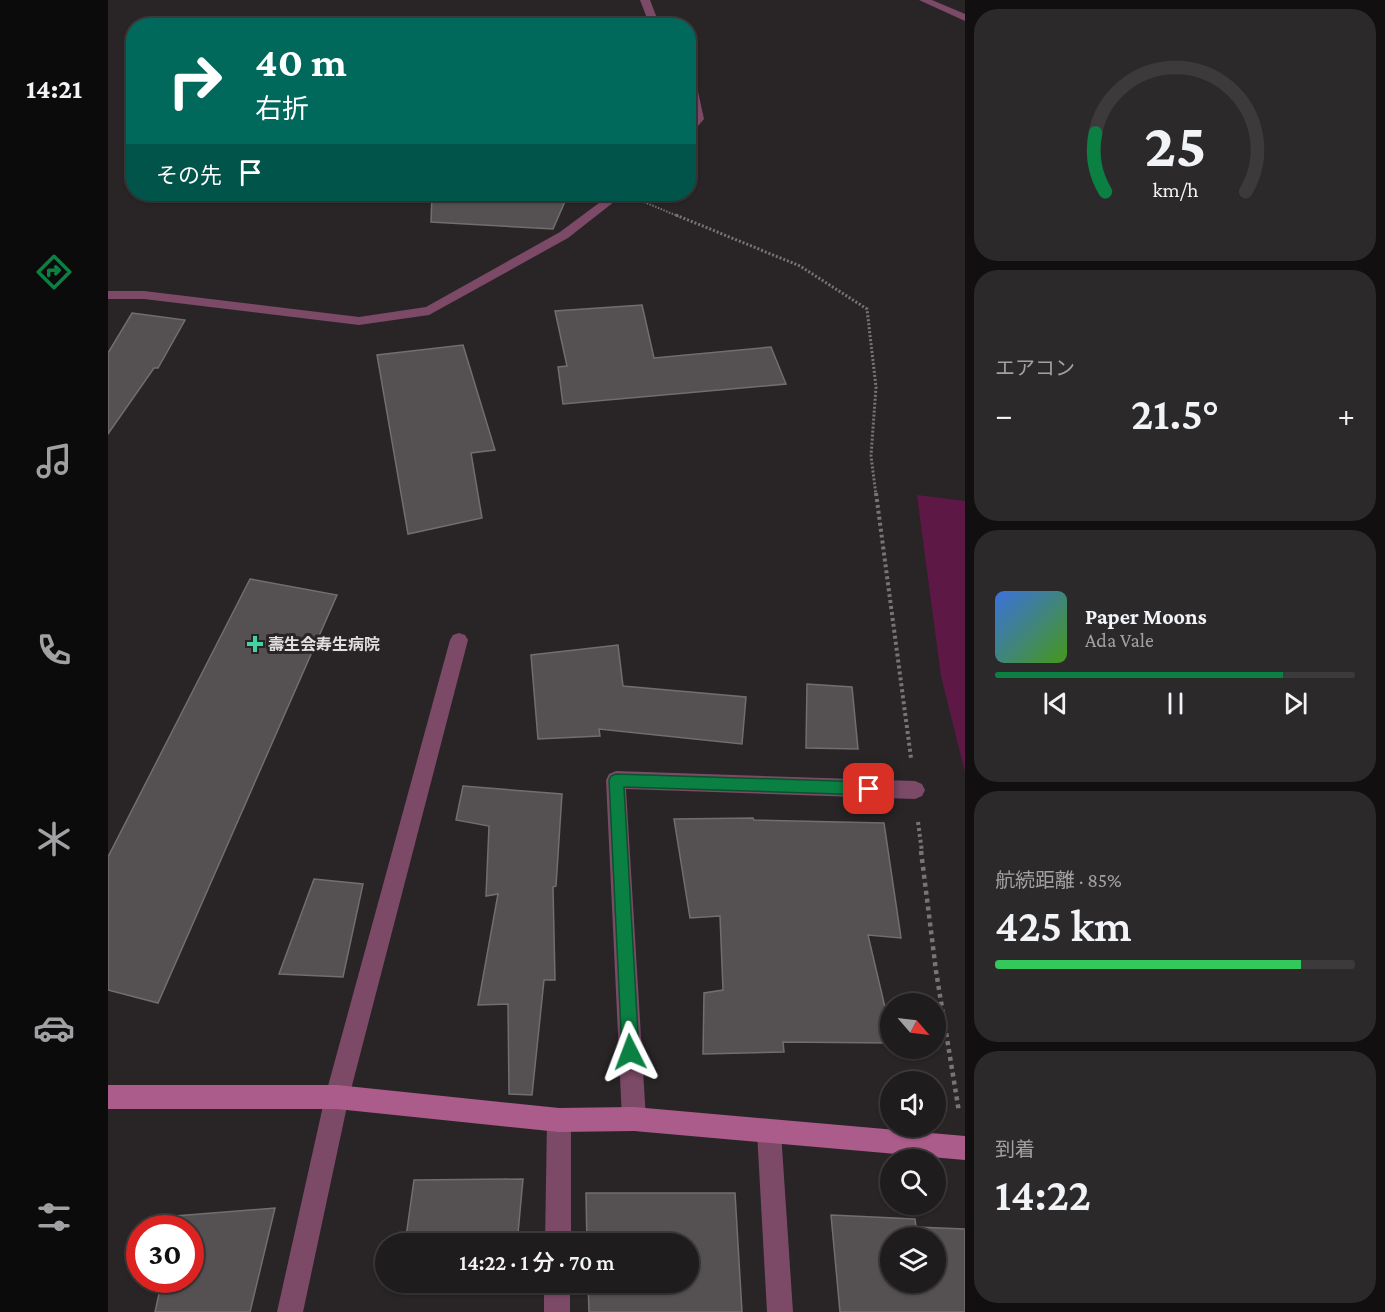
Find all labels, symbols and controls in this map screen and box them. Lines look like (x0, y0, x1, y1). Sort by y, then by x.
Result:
text: 40 m (255, 38, 347, 85)
icon: right (156, 42, 234, 120)
text: 14:21 (26, 74, 82, 104)
text: 右折 (255, 94, 309, 124)
text: 25 (1144, 110, 1206, 179)
icon: arrive (234, 156, 267, 189)
text: その先 (156, 163, 222, 188)
text: km/h (1152, 178, 1199, 202)
icon: directions (33, 251, 75, 293)
text: エアコン (995, 357, 1075, 379)
text: 21.5° (1131, 389, 1219, 439)
text: − (995, 396, 1012, 433)
text: + (1338, 396, 1355, 433)
icon: music (33, 440, 75, 482)
text: Paper Moons (1085, 604, 1207, 629)
icon: phone (33, 629, 75, 671)
text: Ada Vale (1085, 629, 1154, 651)
marker: 壽生会寿生病院 (246, 635, 264, 653)
place label: 壽生会寿生病院 (268, 636, 380, 653)
icon: previous (1039, 687, 1072, 720)
icon: pause (1159, 687, 1192, 720)
icon: next (1279, 687, 1312, 720)
pin (843, 763, 894, 814)
icon: arrive (852, 772, 885, 805)
icon: climate (33, 818, 75, 860)
text: 航続距離 · 85% (995, 869, 1122, 891)
text: 425 km (995, 901, 1132, 951)
north arrow (880, 993, 946, 1059)
map controls (880, 993, 946, 1293)
icon: car (33, 1007, 75, 1049)
position arrow (598, 1020, 662, 1084)
button: sound (880, 1071, 946, 1137)
text: 到着 (995, 1138, 1035, 1160)
button: search (880, 1149, 946, 1215)
text: 14:22 (995, 1170, 1091, 1220)
icon: filters (33, 1196, 75, 1238)
speed limit sign: 30 (126, 1215, 204, 1293)
button: layers (880, 1227, 946, 1293)
text: 14:22 · 1 分 · 70 m (459, 1250, 615, 1275)

